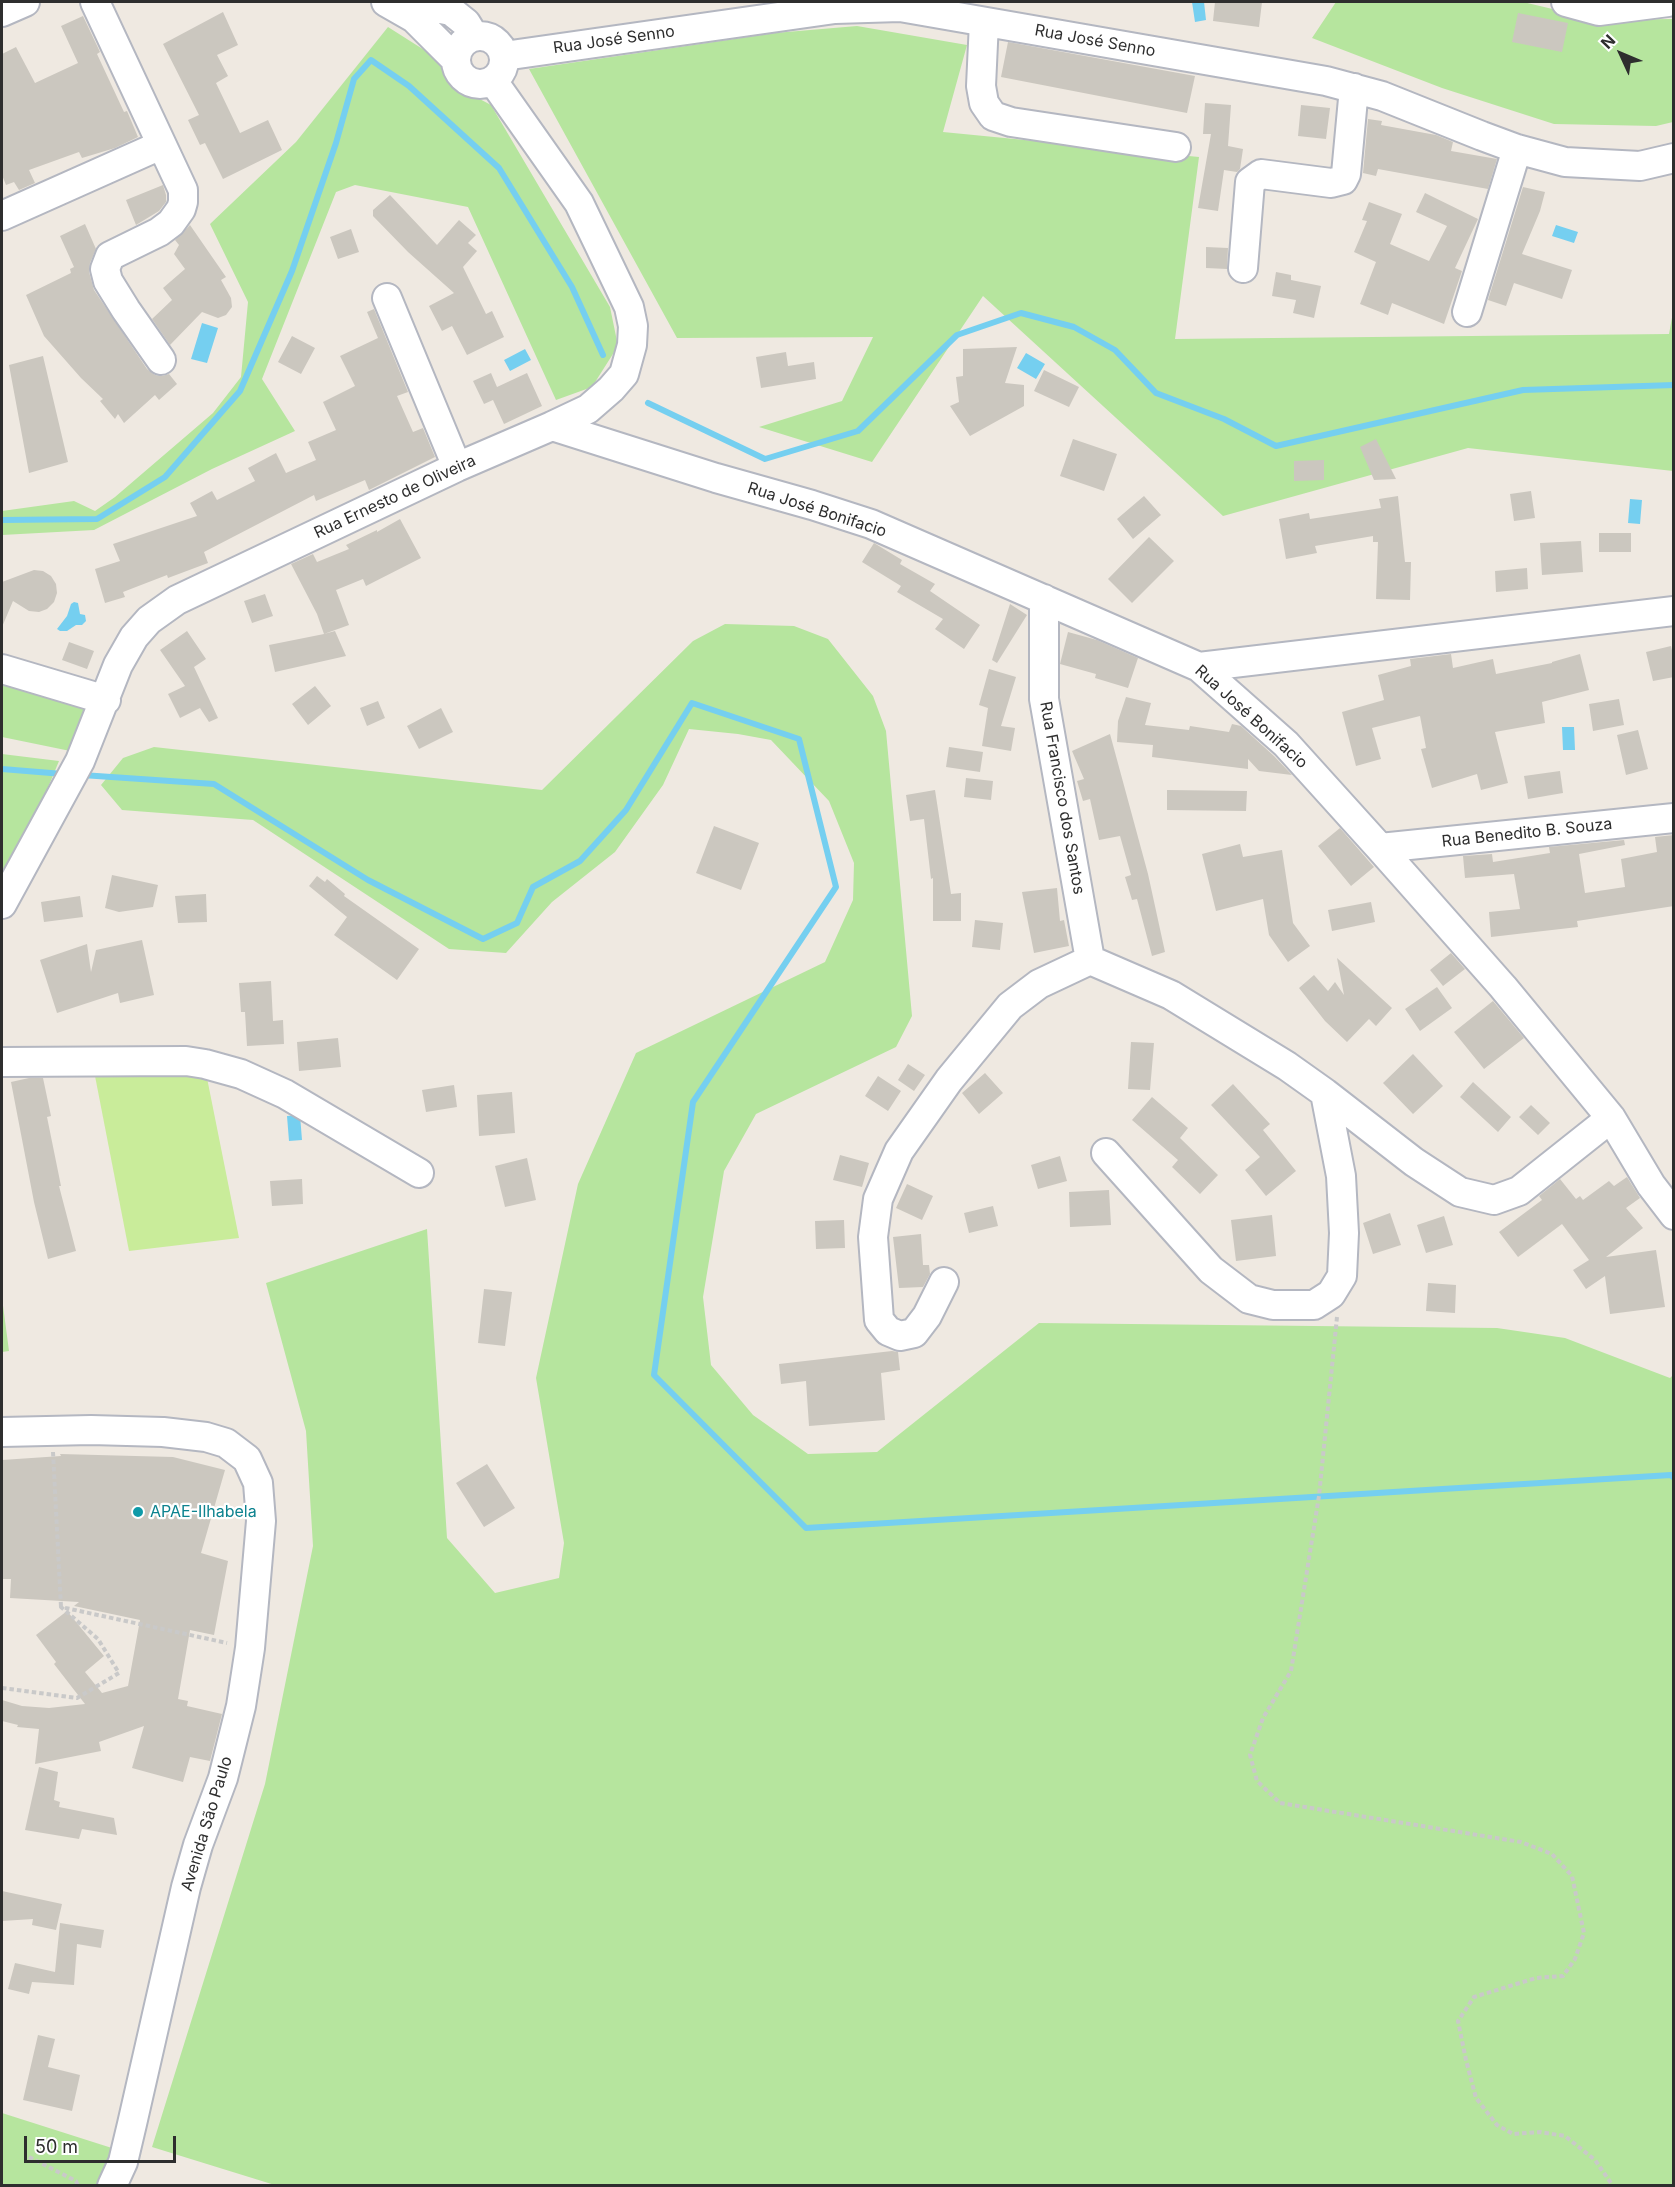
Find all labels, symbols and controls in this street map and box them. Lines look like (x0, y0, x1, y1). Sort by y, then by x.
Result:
street label: Rua José Senno (1033, 21, 1157, 61)
street label: Rua José Senno (552, 22, 676, 58)
north arrow (1591, 24, 1651, 84)
text: N (1597, 30, 1619, 53)
street label: Rua Ernesto de Oliveira (311, 451, 479, 543)
street label: Rua José Bonifacio (745, 478, 889, 542)
street label: Rua José Bonifacio (1191, 661, 1311, 773)
street label: Rua Francisco dos Santos (1036, 700, 1088, 896)
street label: Rua Benedito B. Souza (1441, 814, 1613, 852)
place label: APAE-Ilhabela (150, 1502, 257, 1522)
marker: APAE-Ilhabela (131, 1505, 145, 1519)
street label: Avenida São Paulo (177, 1754, 237, 1894)
scale bar (27, 2124, 178, 2162)
text: 50 m (35, 2136, 78, 2157)

